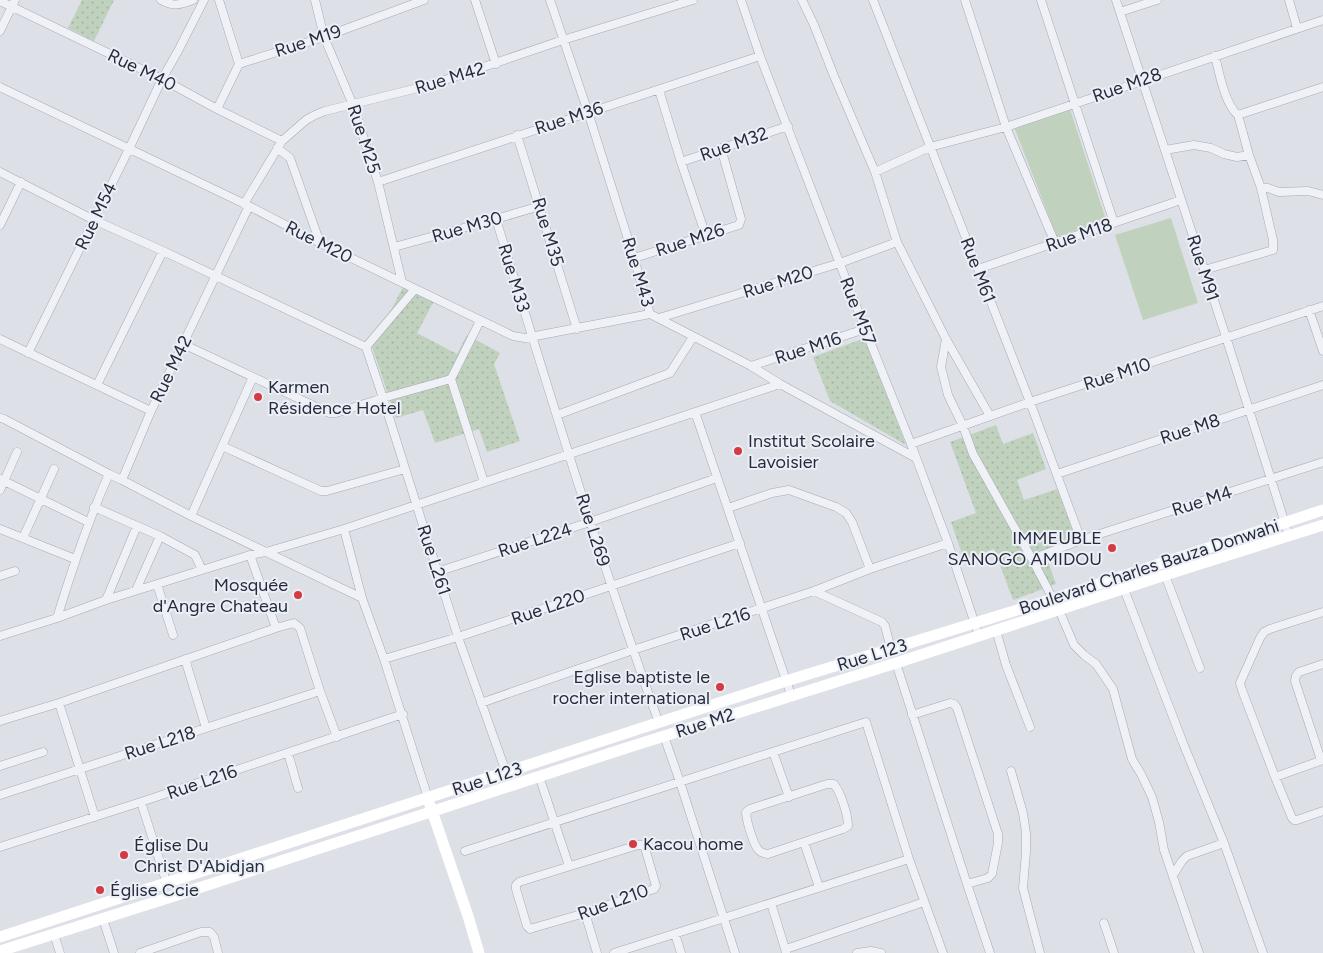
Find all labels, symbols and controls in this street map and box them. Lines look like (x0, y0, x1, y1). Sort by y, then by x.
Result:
street label: Rue M19 (272, 20, 344, 62)
street label: Rue M40 (104, 44, 180, 96)
street label: Rue M42 (412, 57, 488, 99)
street label: Rue M28 (1089, 63, 1165, 107)
street label: Rue M36 (532, 97, 606, 139)
street label: Rue M25 (343, 102, 385, 176)
street label: Rue M32 (697, 122, 771, 166)
street label: Rue M54 (70, 179, 122, 253)
street label: Rue M35 (527, 195, 569, 269)
street label: Rue M30 (429, 206, 505, 248)
street label: Rue M18 (1043, 213, 1115, 257)
street label: Rue M20 (282, 216, 356, 268)
street label: Rue M26 (653, 219, 727, 261)
street label: Rue M91 (1182, 232, 1224, 304)
street label: Rue M43 (617, 234, 659, 310)
street label: Rue M61 (955, 234, 1001, 306)
street label: Rue M33 (493, 241, 535, 315)
street label: Rue M20 (740, 261, 816, 303)
street label: Rue M57 (835, 274, 881, 348)
street label: Rue M16 (772, 327, 844, 369)
street label: Rue M42 (145, 332, 197, 406)
street label: Rue M10 (1080, 353, 1154, 395)
place label: Karmen Résidence Hotel (268, 376, 401, 419)
marker: Karmen Résidence Hotel (252, 391, 264, 403)
street label: Rue M8 (1157, 409, 1223, 449)
place label: Institut Scolaire Lavoisier (748, 430, 875, 473)
marker: Institut Scolaire Lavoisier (732, 445, 744, 457)
street label: Rue M4 (1169, 481, 1235, 521)
street label: Rue L269 (571, 491, 615, 569)
street label: Boulevard Charles Bauza Donwahi (1016, 514, 1282, 620)
street label: Rue L224 (495, 518, 575, 562)
street label: Rue L261 (412, 522, 456, 598)
place label: IMMEUBLE SANOGO AMIDOU (947, 527, 1102, 570)
marker: IMMEUBLE SANOGO AMIDOU (1106, 542, 1118, 554)
place label: Mosquée d'Angre Chateau (153, 574, 288, 617)
street label: Rue L220 (508, 584, 588, 630)
marker: Mosquée d'Angre Chateau (292, 589, 304, 601)
street label: Rue L216 (677, 602, 753, 646)
street label: Rue L123 (834, 634, 910, 676)
place label: Eglise baptiste le rocher international (553, 666, 710, 709)
marker: Eglise baptiste le rocher international (714, 681, 726, 693)
street label: Rue M2 (673, 703, 737, 743)
street label: Rue L218 (122, 721, 198, 765)
street label: Rue L123 (449, 757, 525, 801)
street label: Rue L216 (164, 760, 240, 804)
place label: Kacou home (643, 833, 743, 855)
place label: Église Du Christ D'Abidjan (134, 834, 264, 877)
marker: Kacou home (627, 838, 639, 850)
marker: Église Du Christ D'Abidjan (118, 849, 130, 861)
place label: Église Ccie (110, 879, 199, 901)
street label: Rue L210 (574, 879, 652, 925)
marker: Église Ccie (94, 884, 106, 896)

